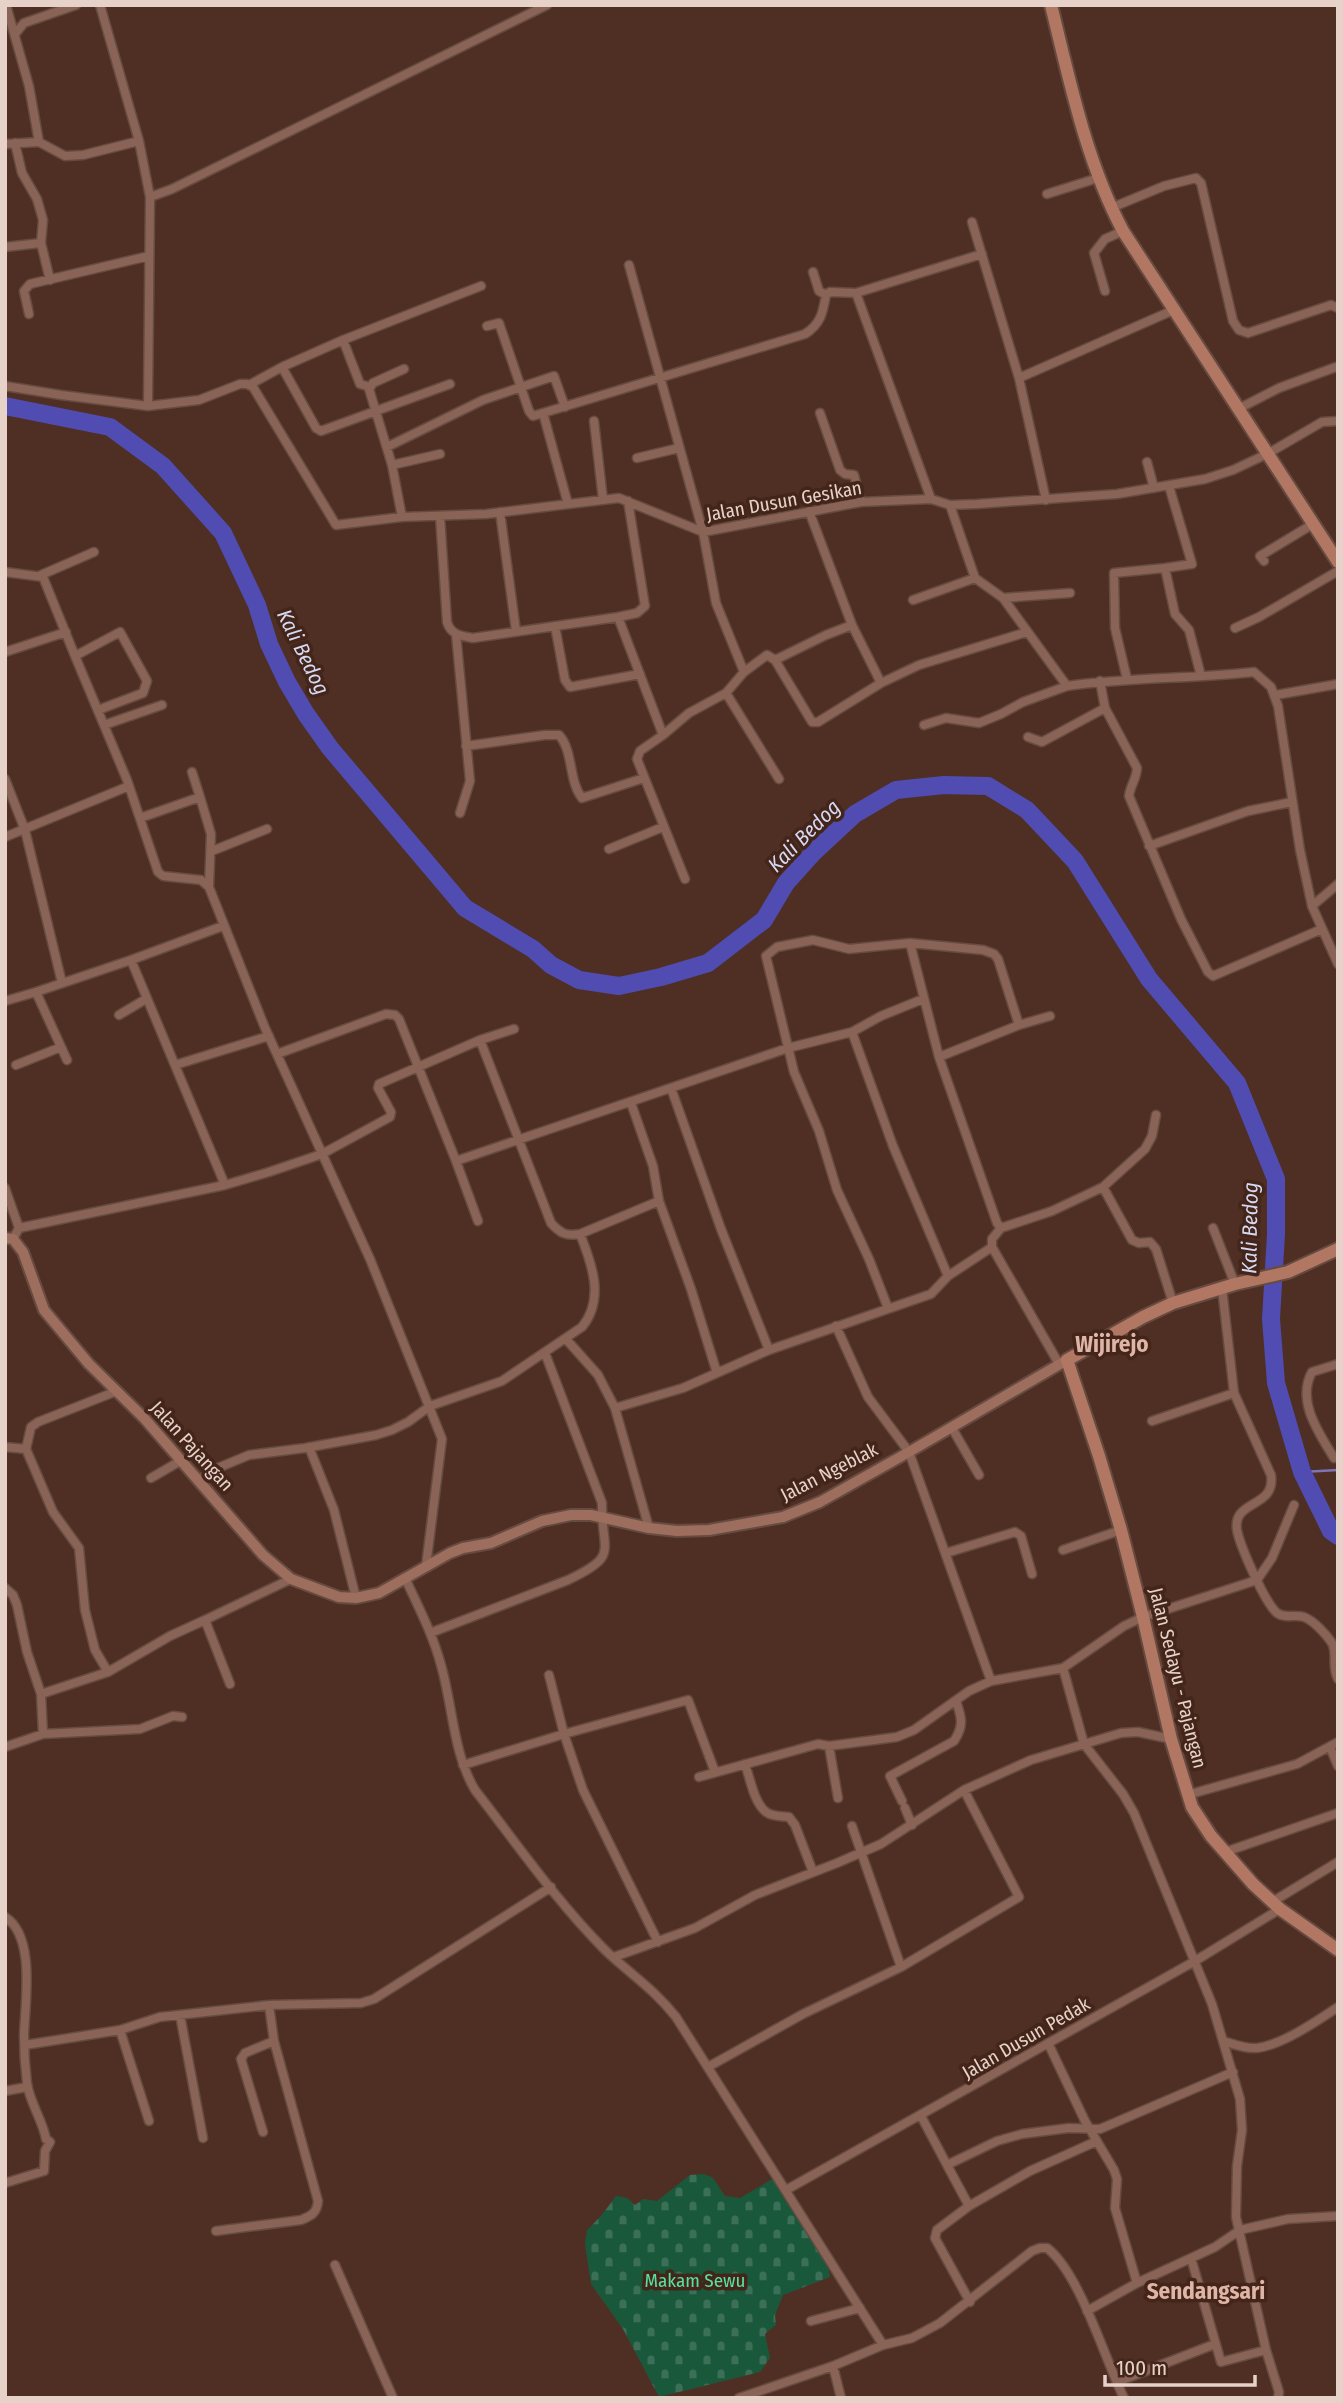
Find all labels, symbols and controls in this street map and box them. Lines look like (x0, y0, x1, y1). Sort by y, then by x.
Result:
street label: Jalan Dusun Gesikan (704, 476, 864, 526)
water label: Kali Bedog (271, 605, 335, 699)
water label: Kali Bedog (762, 794, 846, 878)
water label: Kali Bedog (1236, 1182, 1264, 1274)
district label: Wijirejo (1075, 1330, 1149, 1358)
street label: Jalan Pajangan (146, 1396, 238, 1496)
street label: Jalan Ngeblak (777, 1438, 881, 1506)
street label: Jalan Sedayu - Pajangan (1144, 1585, 1212, 1771)
street label: Jalan Dusun Pedak (958, 1992, 1094, 2084)
park label: Makam Sewu (645, 2269, 745, 2292)
district label: Sendangsari (1147, 2277, 1265, 2305)
scale bar (1105, 2344, 1256, 2388)
text: 100 m (1116, 2355, 1167, 2381)

